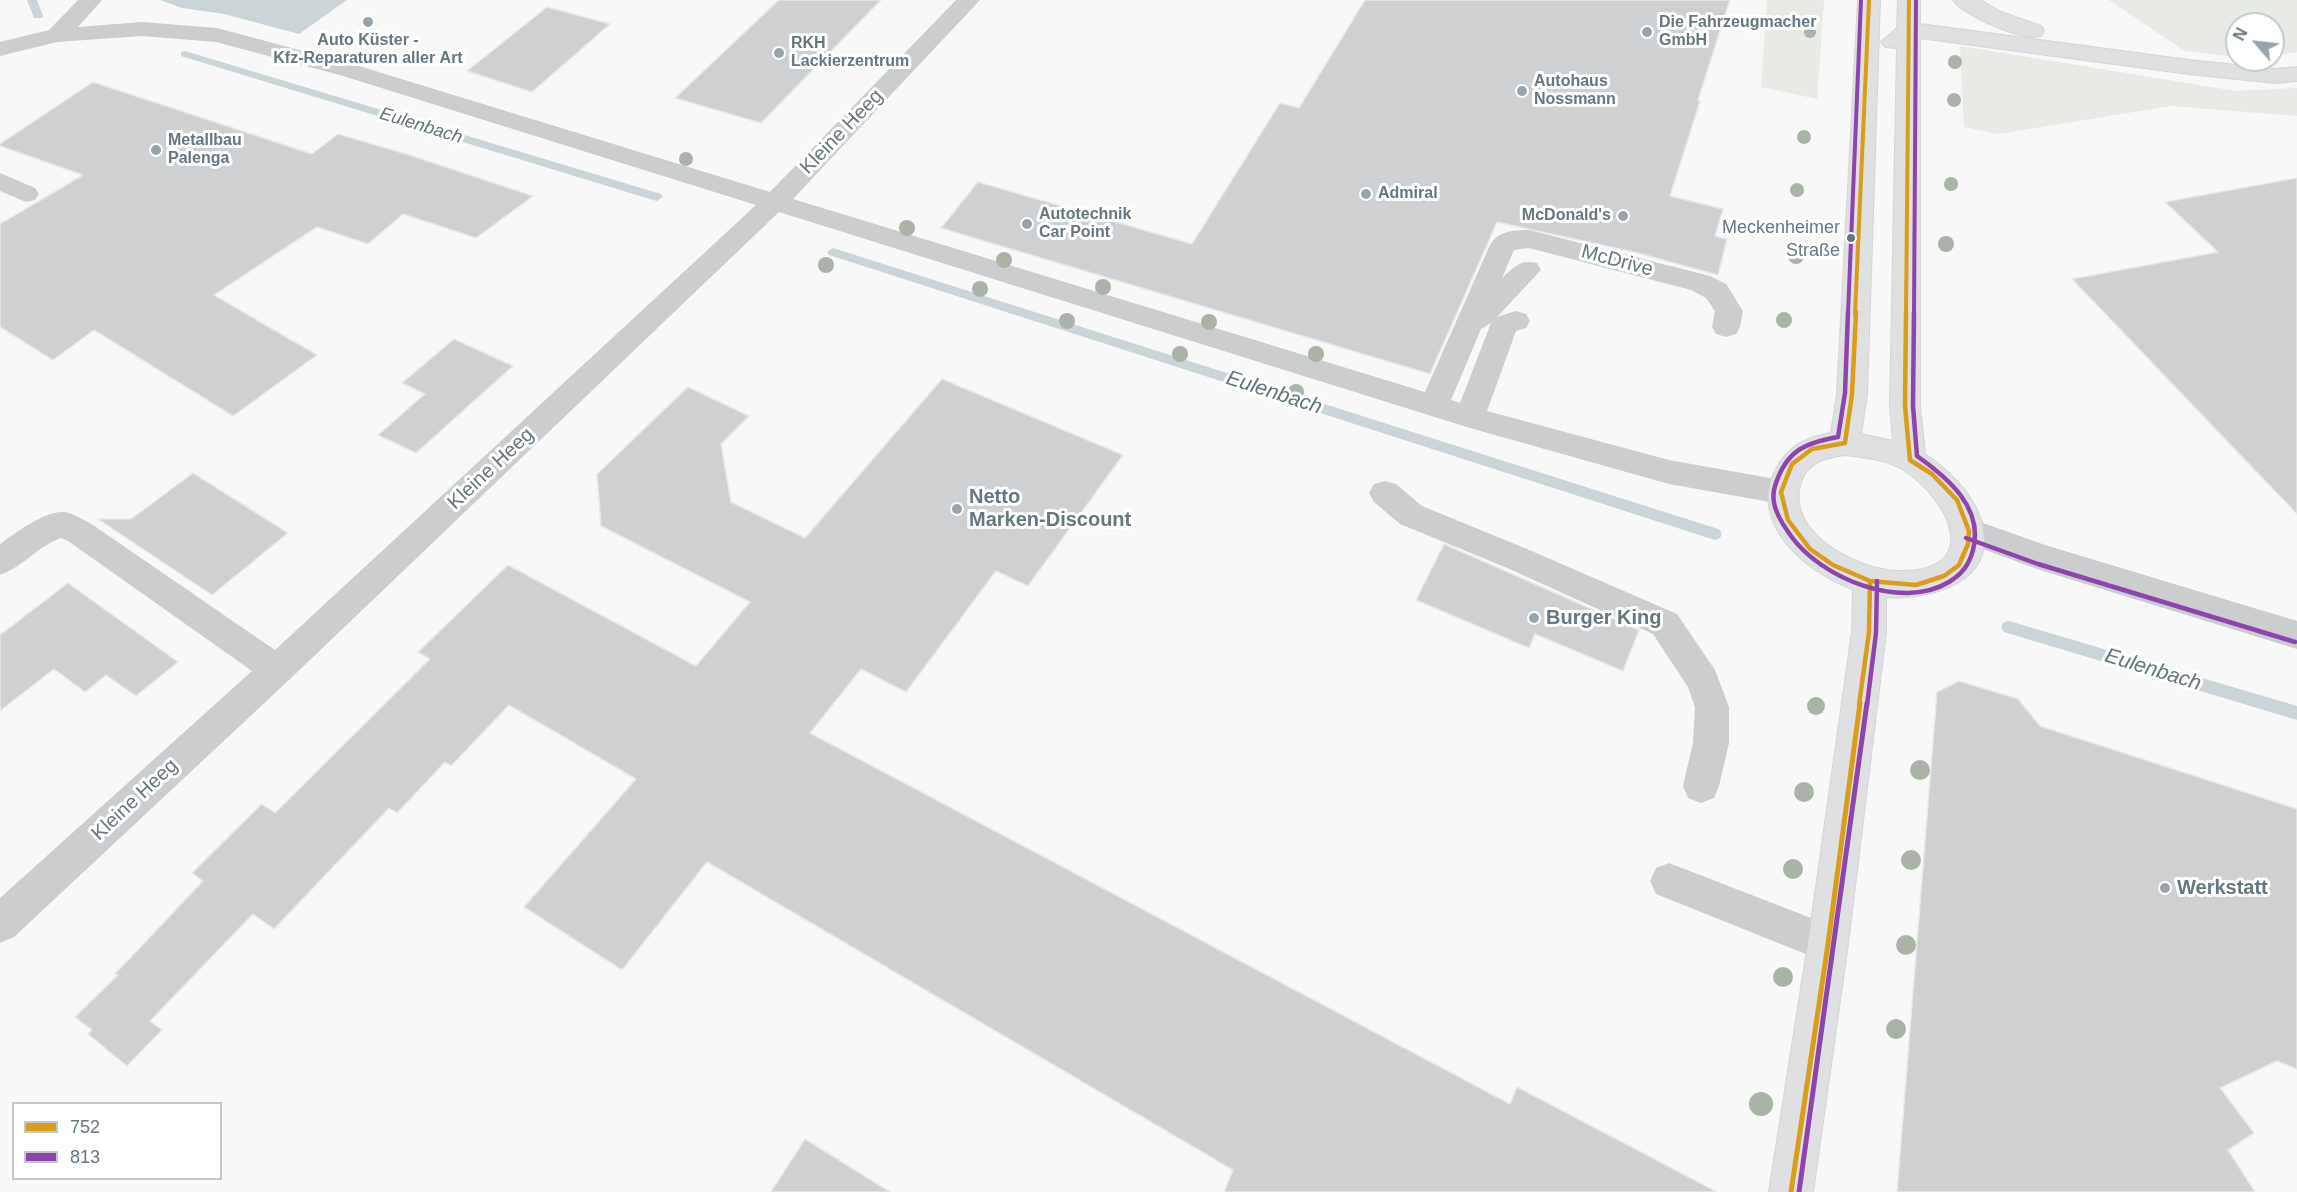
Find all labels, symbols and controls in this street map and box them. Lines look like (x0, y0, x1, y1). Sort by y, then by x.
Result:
north arrow (2225, 12, 2285, 72)
place label: Die Fahrzeugmacher GmbH (1659, 13, 1816, 51)
marker: Auto Küster - Kfz-Reparaturen aller Art (361, 15, 375, 29)
marker: Die Fahrzeugmacher GmbH (1640, 25, 1654, 39)
text: N (2230, 25, 2251, 43)
place label: Auto Küster - Kfz-Reparaturen aller Art (273, 31, 463, 69)
place label: RKH Lackierzentrum (791, 34, 909, 72)
marker: RKH Lackierzentrum (772, 46, 786, 60)
place label: Autohaus Nossmann (1534, 72, 1616, 110)
street label: Kleine Heeg (796, 84, 888, 180)
marker: Autohaus Nossmann (1515, 84, 1529, 98)
water label: Eulenbach (377, 103, 465, 149)
place label: Metallbau Palenga (168, 131, 242, 169)
marker: Metallbau Palenga (149, 143, 163, 157)
place label: Admiral (1378, 184, 1438, 204)
marker: Admiral (1359, 187, 1373, 201)
place label: Autotechnik Car Point (1039, 205, 1131, 243)
place label: McDonald's (1522, 206, 1611, 226)
marker: McDonald's (1616, 209, 1630, 223)
marker: Autotechnik Car Point (1020, 217, 1034, 231)
place label: Meckenheimer Straße (1722, 217, 1840, 260)
marker: Meckenheimer Straße (1845, 232, 1857, 244)
street label: McDrive (1578, 240, 1656, 282)
water label: Eulenbach (1223, 366, 1325, 420)
street label: Kleine Heeg (443, 423, 539, 515)
place label: Netto Marken-Discount (969, 485, 1131, 532)
marker: Netto Marken-Discount (950, 502, 964, 516)
place label: Burger King (1546, 606, 1662, 630)
marker: Burger King (1527, 611, 1541, 625)
water label: Eulenbach (2102, 643, 2204, 697)
street label: Kleine Heeg (87, 754, 183, 846)
place label: Werkstatt (2177, 876, 2268, 900)
marker: Werkstatt (2158, 881, 2172, 895)
legend (12, 1102, 222, 1180)
text: 752 (70, 1117, 100, 1137)
text: 813 (70, 1147, 100, 1167)

